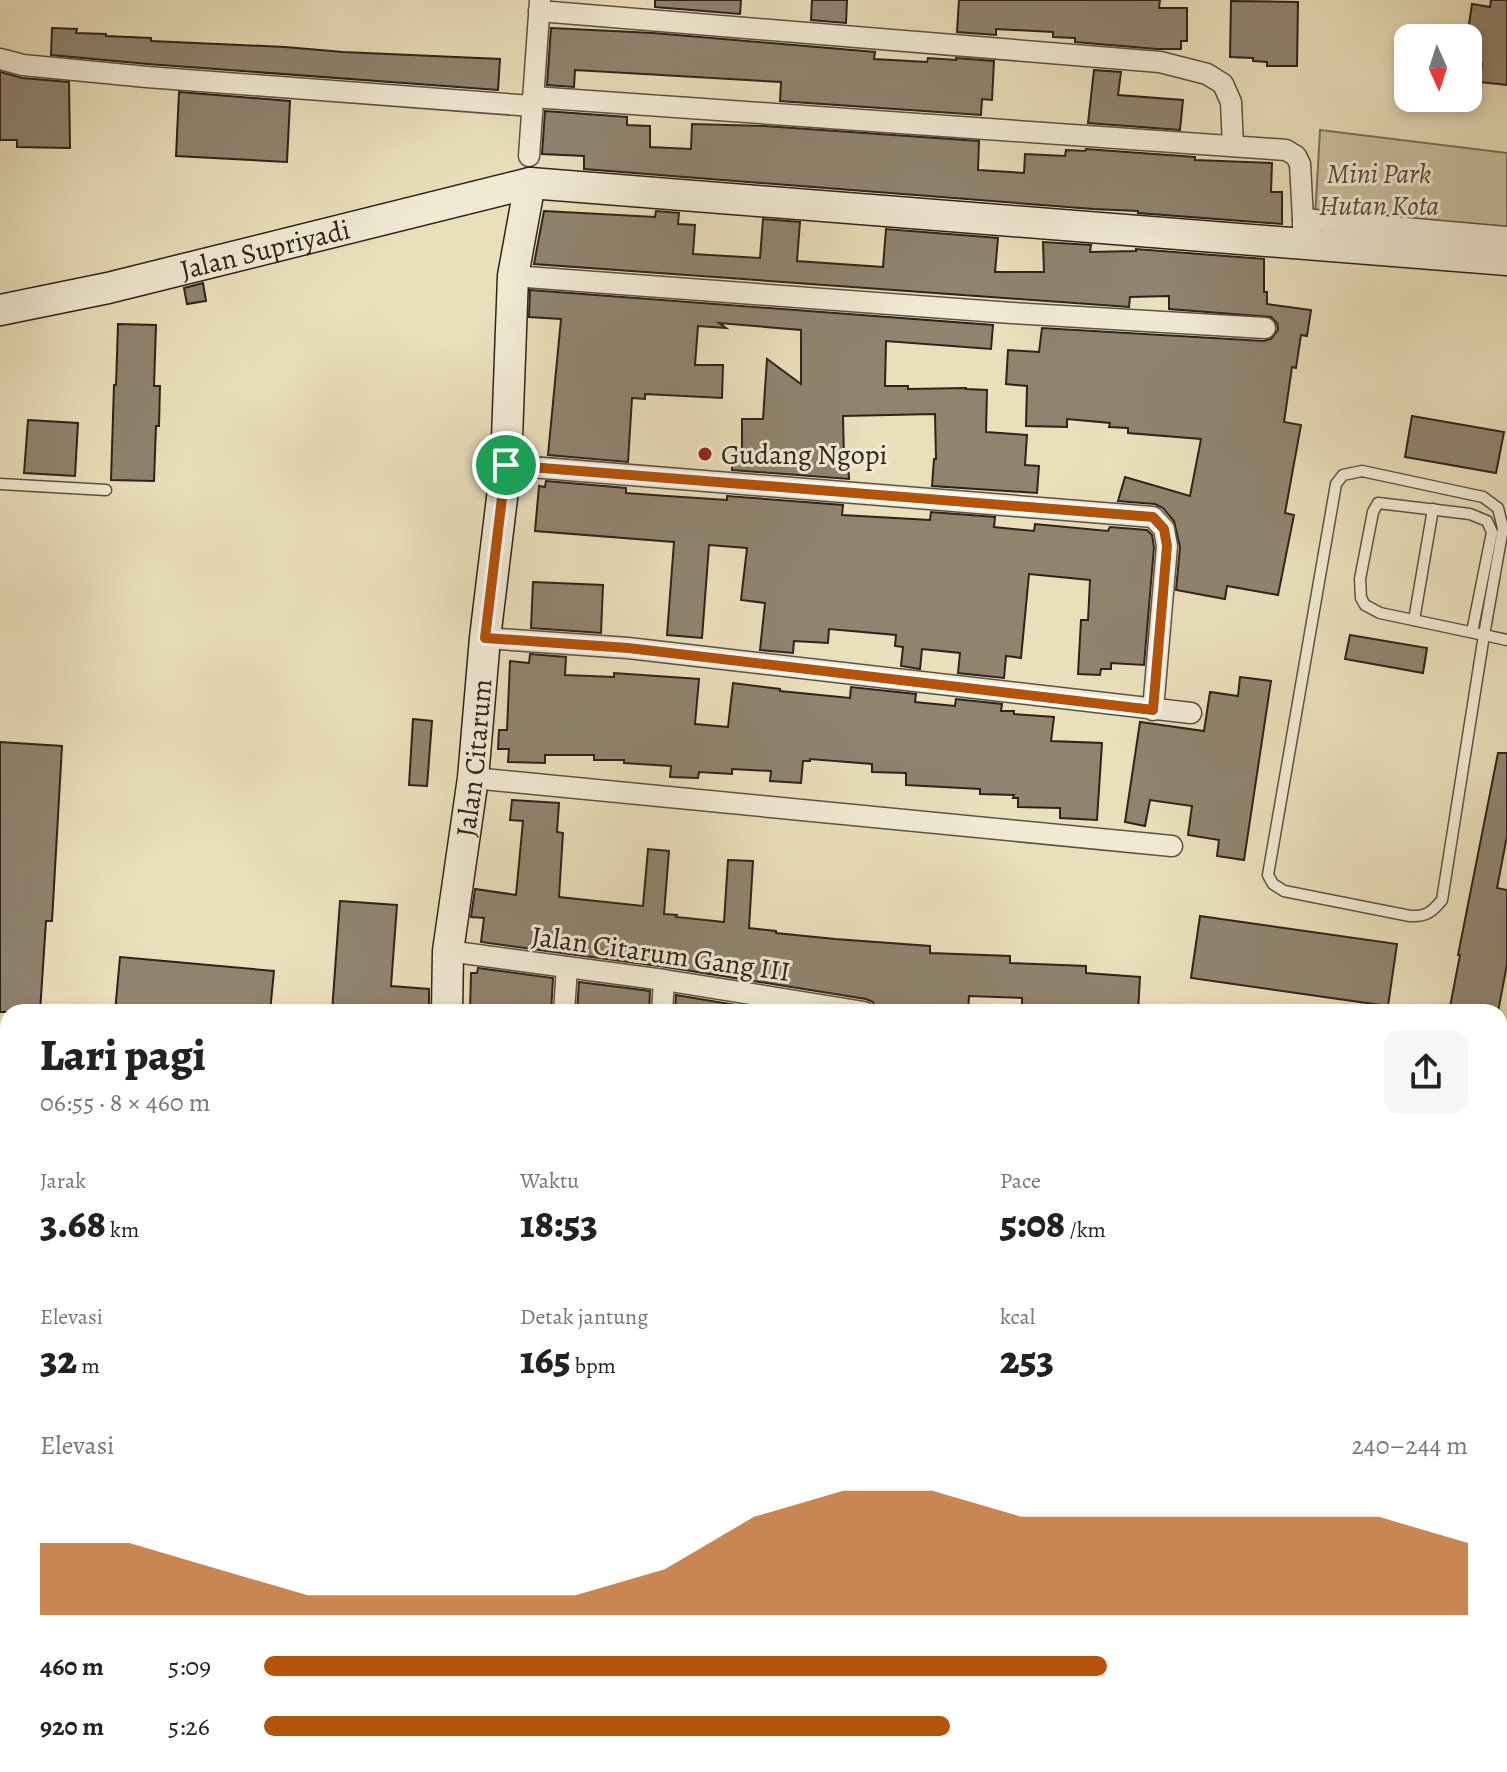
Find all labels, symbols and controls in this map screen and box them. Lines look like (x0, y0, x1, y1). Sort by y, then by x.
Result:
north arrow (1394, 24, 1482, 112)
map controls (1394, 24, 1482, 112)
park label: Mini Park Hutan Kota (1319, 155, 1439, 225)
street label: Jalan Supriyadi (176, 210, 354, 289)
pin (472, 431, 540, 499)
place label: Gudang Ngopi (721, 436, 888, 474)
icon: arrive (484, 443, 528, 487)
marker: Gudang Ngopi (696, 445, 714, 463)
street label: Jalan Citarum (447, 677, 501, 839)
street label: Jalan Citarum Gang III (529, 917, 793, 991)
text: Lari pagi (40, 1025, 206, 1085)
button: share (1384, 1030, 1468, 1114)
text: 06:55 · 8 × 460 m (40, 1085, 210, 1120)
text: Jarak (40, 1166, 86, 1196)
text: Waktu (520, 1166, 579, 1196)
text: Pace (1000, 1166, 1041, 1196)
text: 3.68 (40, 1196, 106, 1251)
text: 18:53 (520, 1196, 598, 1251)
text: 5:08 (1000, 1196, 1065, 1251)
text: km (106, 1215, 139, 1245)
text: /km (1065, 1215, 1106, 1245)
text: Elevasi (40, 1302, 103, 1332)
text: Detak jantung (520, 1302, 648, 1332)
text: kcal (1000, 1302, 1035, 1332)
text: 32 (40, 1332, 77, 1387)
text: 165 (520, 1332, 570, 1387)
text: 253 (1000, 1332, 1054, 1387)
text: m (77, 1351, 100, 1381)
text: bpm (570, 1351, 616, 1381)
text: Elevasi (40, 1428, 114, 1463)
text: 240–244 m (1352, 1428, 1468, 1463)
text: 460 m (40, 1649, 104, 1684)
text: 5:09 (168, 1649, 211, 1684)
text: 920 m (40, 1709, 104, 1744)
text: 5:26 (168, 1709, 210, 1744)

